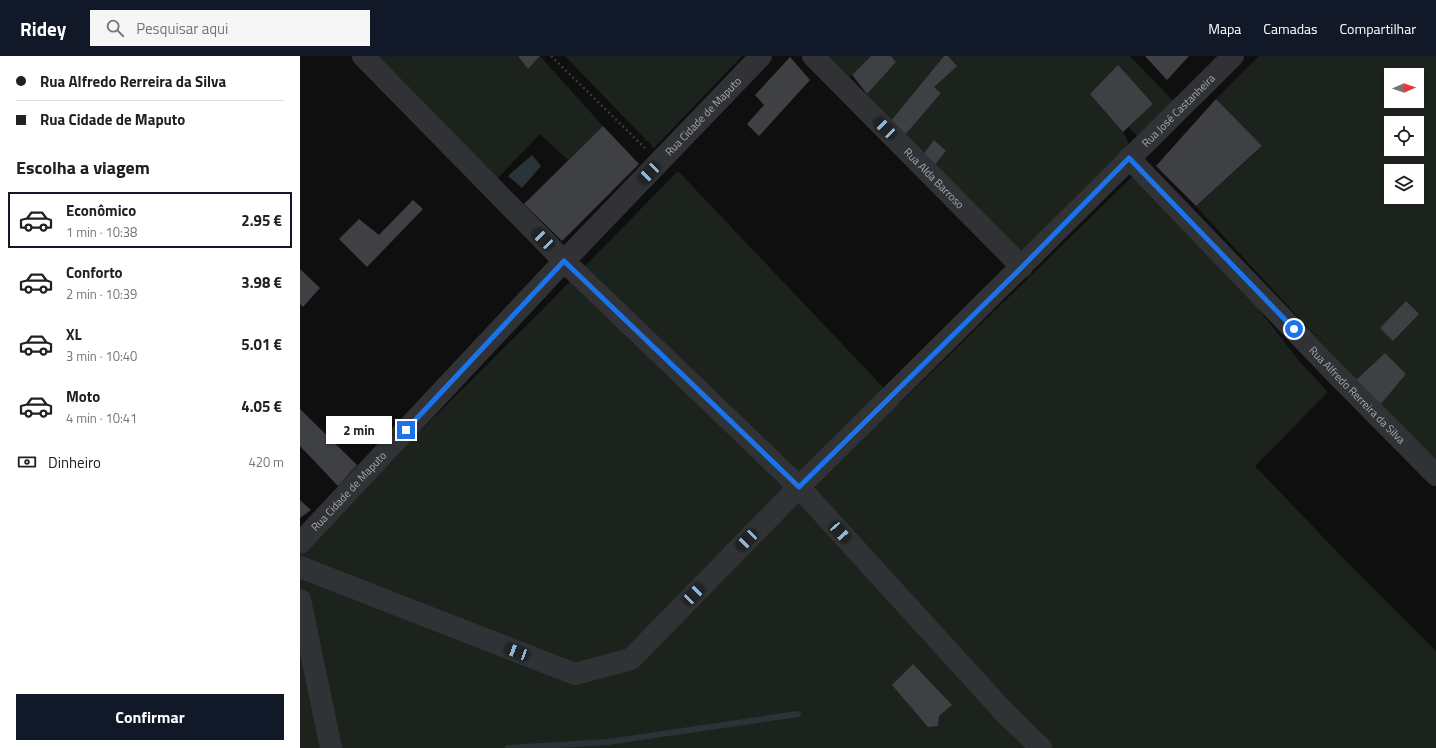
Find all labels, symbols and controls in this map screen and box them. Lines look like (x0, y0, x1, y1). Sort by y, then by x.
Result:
search box (90, 10, 370, 46)
text: Ridey (20, 14, 66, 43)
icon: search (104, 17, 126, 39)
text: Pesquisar aqui (136, 17, 228, 40)
text: Mapa (1208, 18, 1241, 39)
text: Camadas (1263, 18, 1318, 39)
text: Compartilhar (1340, 18, 1416, 39)
north arrow (1384, 68, 1424, 108)
map controls (1384, 68, 1424, 204)
text: Rua Alfredo Rerreira da Silva (40, 70, 226, 93)
street label: Rua José Castanheira (1138, 70, 1219, 150)
street label: Rua Cidade de Maputo (661, 73, 745, 159)
text: Rua Cidade de Maputo (40, 108, 185, 131)
car (872, 115, 898, 141)
button: locate (1384, 116, 1424, 156)
street label: Rua Alda Barroso (900, 144, 968, 212)
text: Escolha a viagem (16, 154, 150, 181)
car (636, 160, 662, 186)
button: layers (1384, 164, 1424, 204)
text: Econômico (66, 199, 136, 222)
icon: car (18, 202, 54, 238)
text: 2.95 € (241, 209, 282, 232)
text: 1 min · 10:38 (66, 222, 137, 242)
car (530, 226, 556, 252)
text: Conforto (66, 261, 123, 284)
icon: car (18, 264, 54, 300)
text: 3.98 € (241, 271, 282, 294)
text: 2 min · 10:39 (66, 284, 137, 304)
route start (1285, 320, 1303, 338)
text: XL (66, 323, 82, 346)
icon: car (18, 326, 54, 362)
text: 5.01 € (241, 333, 282, 356)
street label: Rua Alfredo Rerreira da Silva (1305, 342, 1409, 448)
text: 3 min · 10:40 (66, 346, 137, 366)
text: Moto (66, 385, 100, 408)
icon: car (18, 388, 54, 424)
text: 4.05 € (241, 395, 282, 418)
text: 4 min · 10:41 (66, 408, 137, 428)
callout: 2 min (326, 416, 392, 444)
text: 2 min (343, 420, 375, 440)
route end (397, 421, 415, 439)
street label: Rua Cidade de Maputo (307, 448, 390, 535)
icon: cash (16, 451, 38, 473)
text: Dinheiro (48, 451, 101, 474)
text: 420 m (248, 452, 284, 472)
car (828, 519, 852, 545)
car (734, 527, 760, 553)
car (681, 581, 707, 607)
car (504, 642, 530, 662)
button: Confirmar (16, 694, 284, 740)

